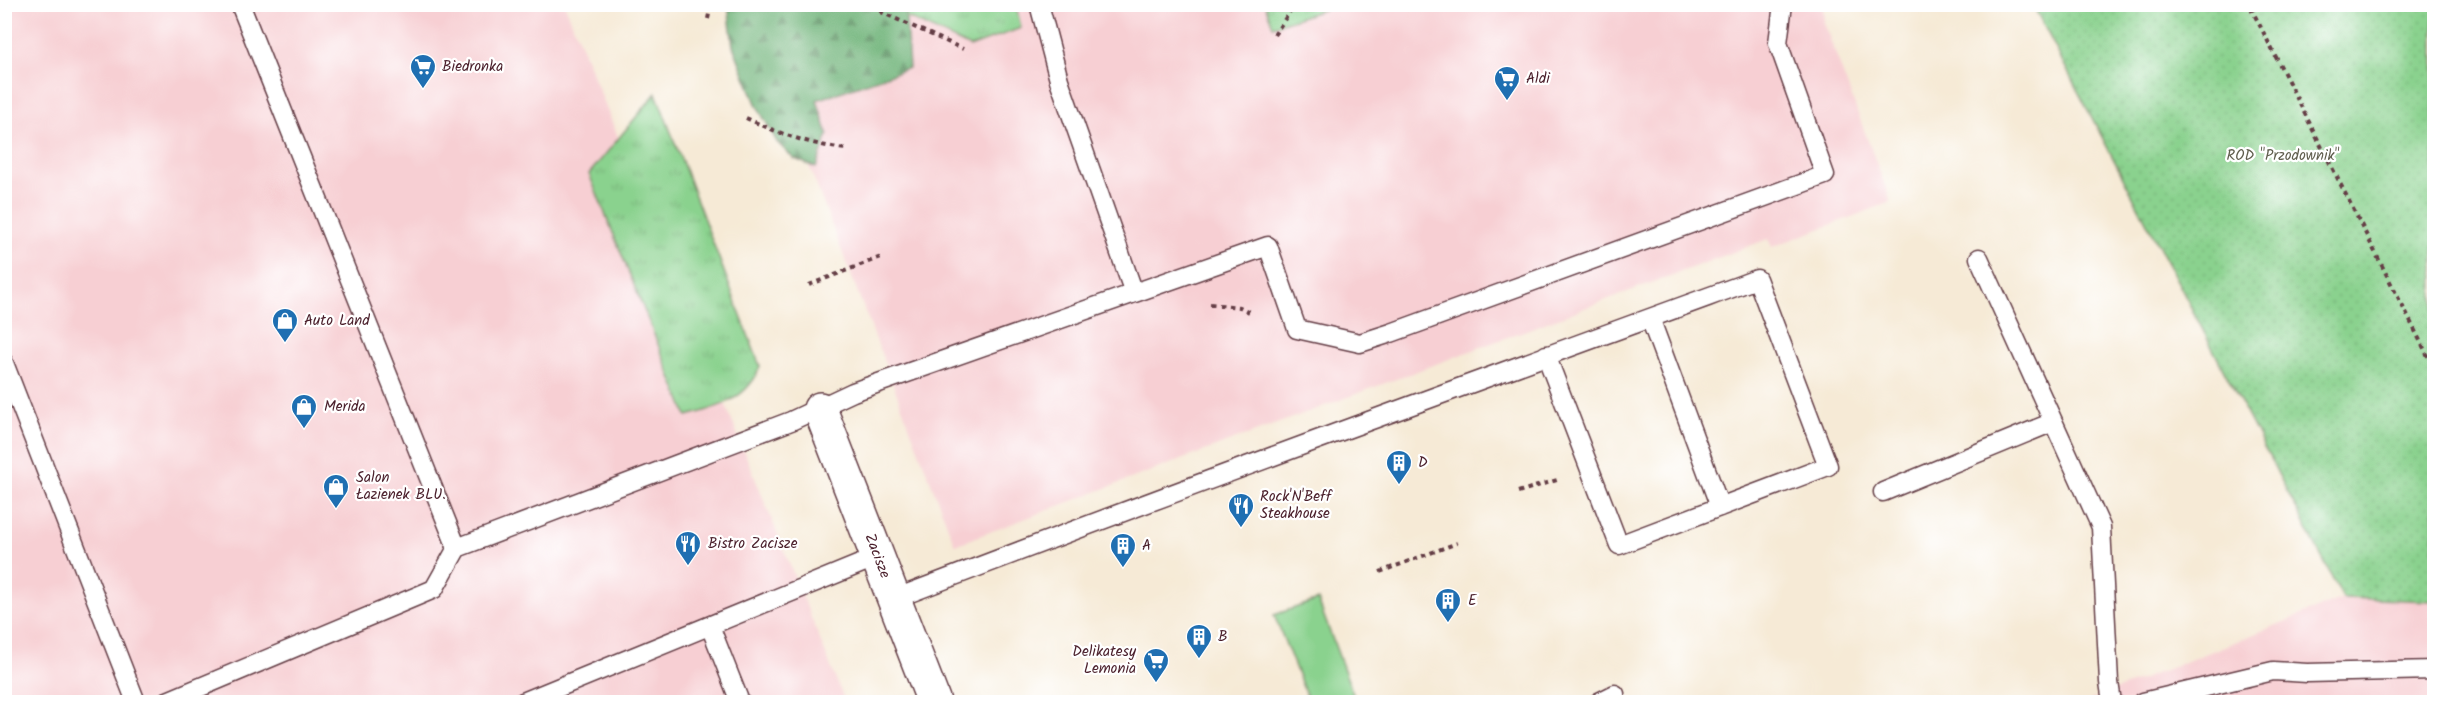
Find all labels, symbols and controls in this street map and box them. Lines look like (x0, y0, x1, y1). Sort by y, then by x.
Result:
supermarket icon: Biedronka (408, 52, 438, 90)
place label: Biedronka (442, 55, 503, 79)
supermarket icon: Aldi (1492, 64, 1522, 102)
place label: Aldi (1526, 67, 1551, 91)
park label: ROD "Przodownik" (2226, 144, 2340, 168)
shop icon: Auto Land (270, 306, 300, 344)
place label: Auto Land (304, 309, 370, 333)
shop icon: Merida (289, 392, 319, 430)
place label: Merida (324, 395, 366, 419)
building icon: D (1384, 448, 1414, 486)
place label: D (1418, 451, 1428, 475)
place label: Salon Łazienek BLU. (356, 466, 446, 507)
shop icon: Salon Łazienek BLU. (321, 472, 351, 510)
place label: Rock'N'Beff Steakhouse (1260, 485, 1333, 526)
restaurant icon: Rock'N'Beff Steakhouse (1226, 491, 1256, 529)
restaurant icon: Bistro Zacisze (673, 529, 703, 567)
street label: Zacisze (857, 530, 897, 582)
building icon: A (1108, 531, 1138, 569)
place label: Bistro Zacisze (708, 532, 798, 556)
place label: A (1142, 534, 1151, 558)
building icon: E (1433, 586, 1463, 624)
place label: E (1468, 589, 1478, 613)
building icon: B (1184, 622, 1214, 660)
place label: B (1218, 625, 1228, 649)
place label: Delikatesy Lemonia (1072, 640, 1137, 681)
supermarket icon: Delikatesy Lemonia (1141, 646, 1171, 684)

